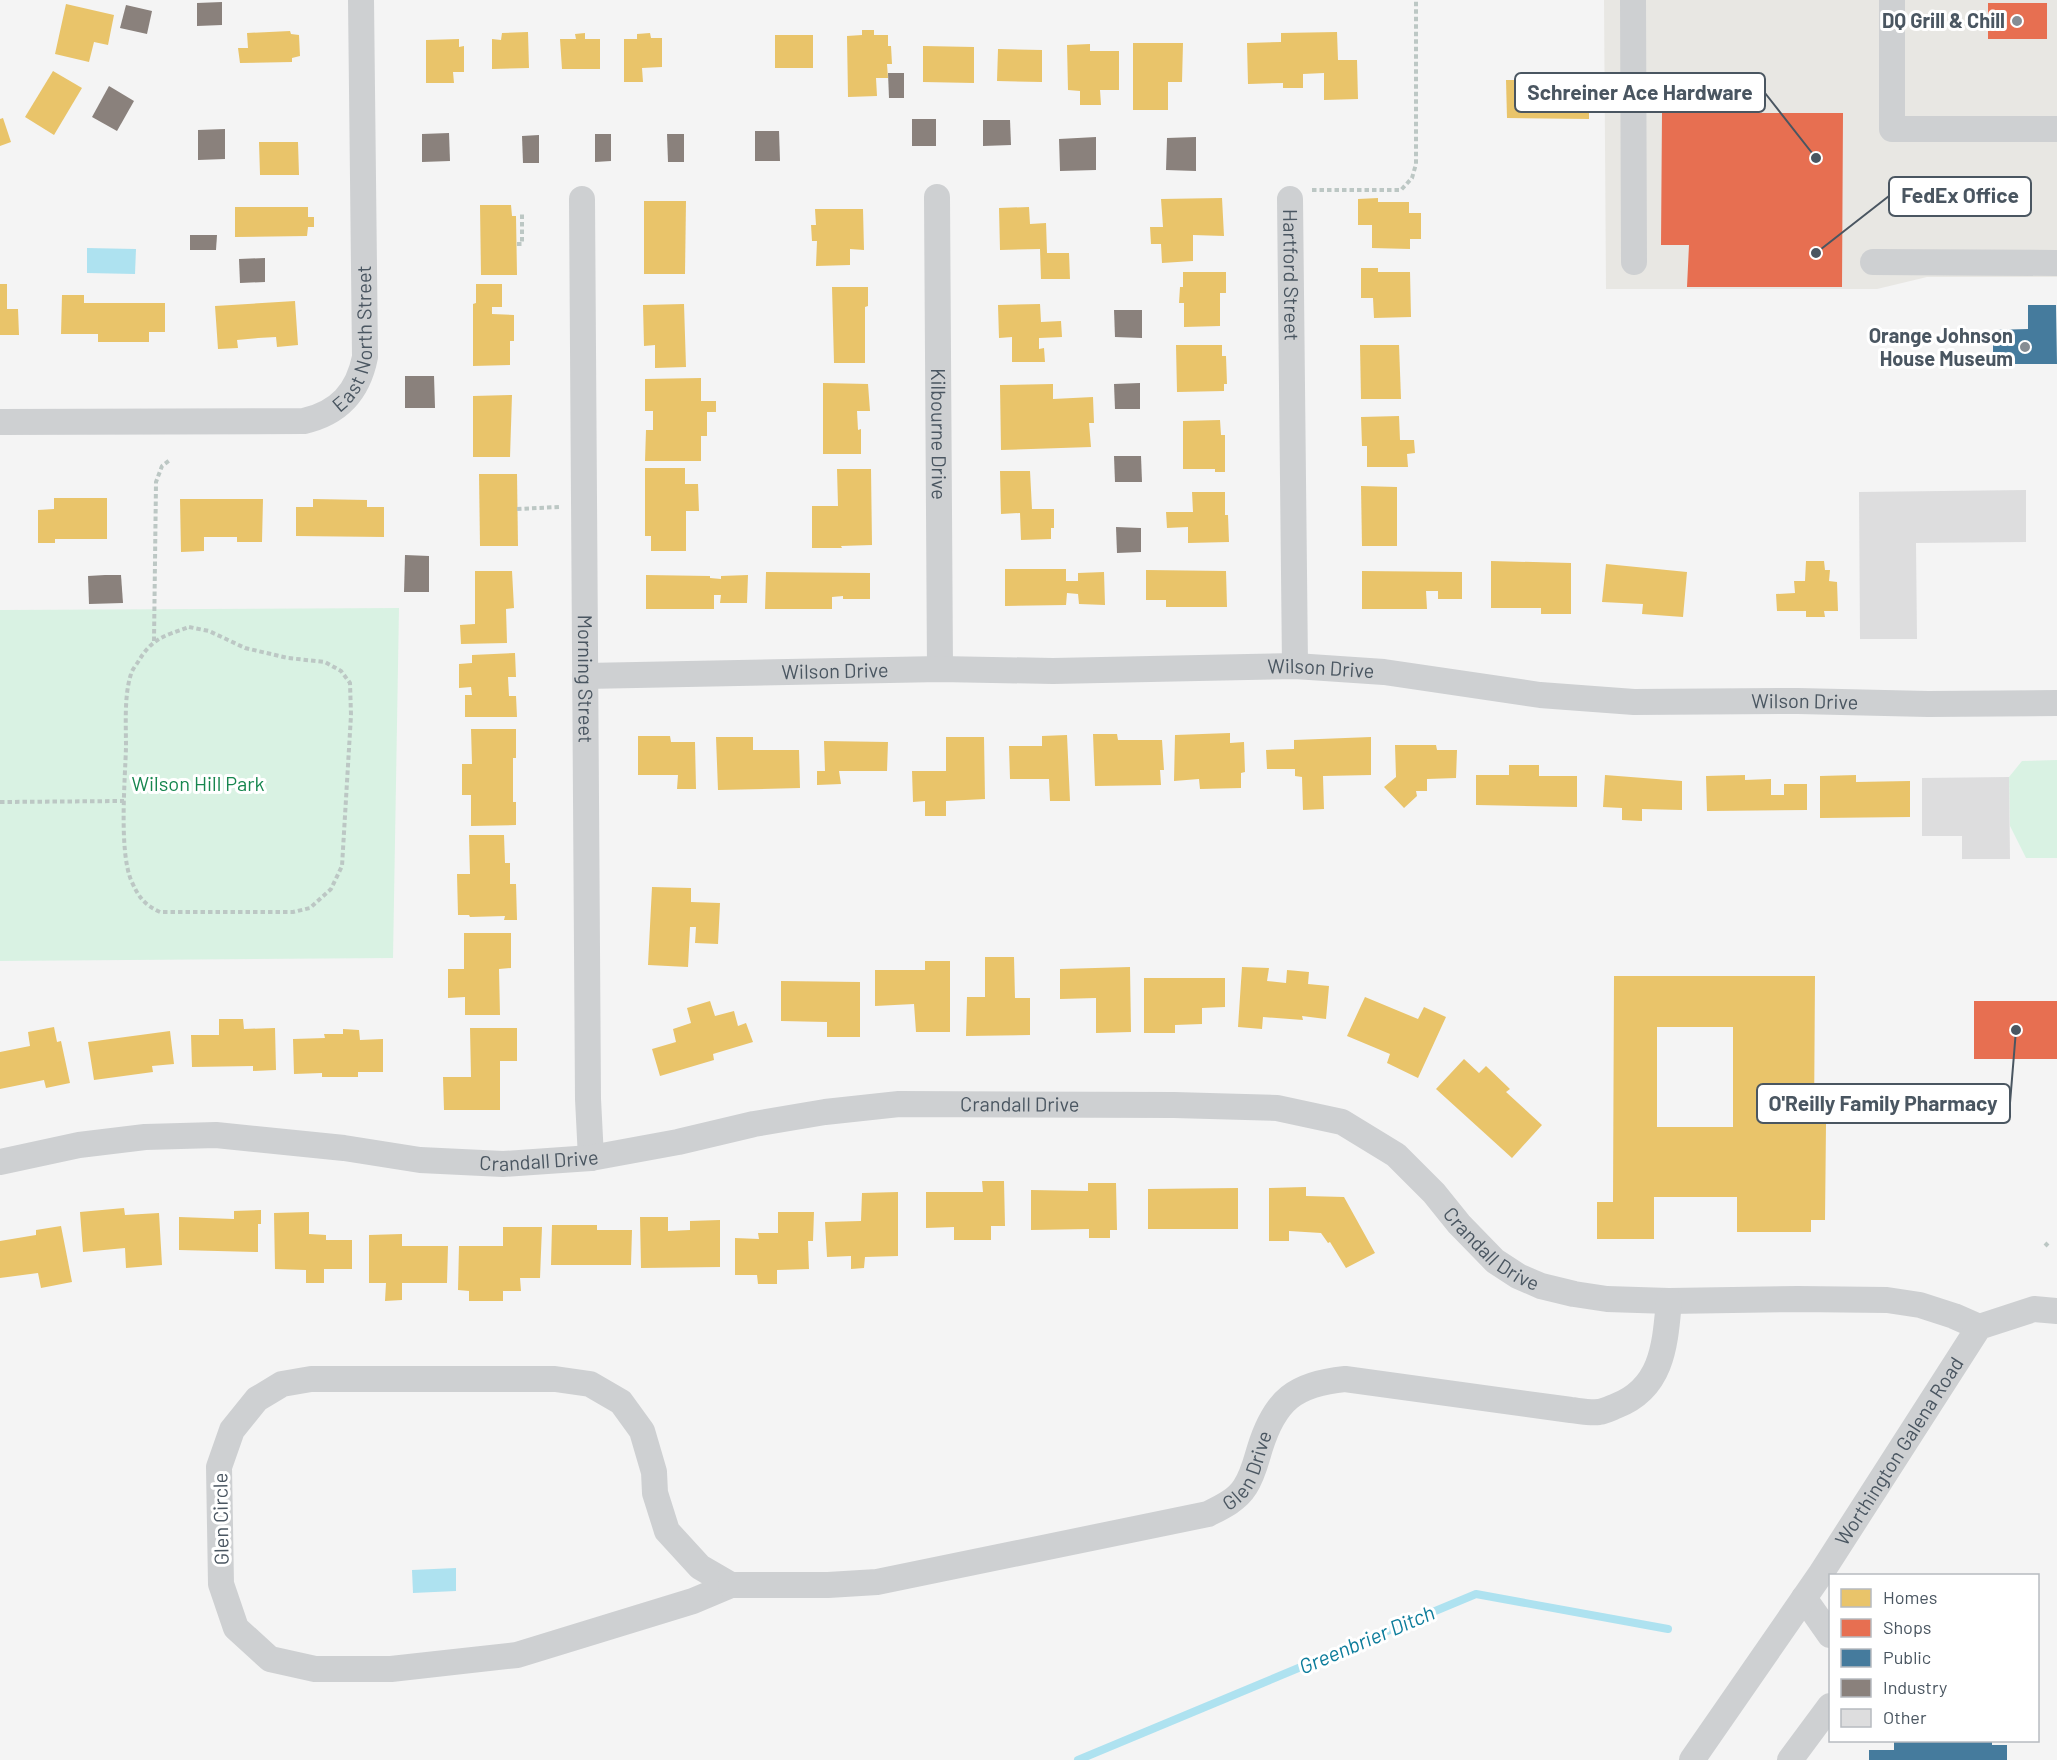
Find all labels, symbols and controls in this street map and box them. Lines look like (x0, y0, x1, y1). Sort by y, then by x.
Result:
place label: DQ Grill & Chill (1882, 8, 2005, 32)
marker: DQ Grill & Chill (2010, 14, 2024, 28)
callout: Schreiner Ace Hardware (1515, 73, 1765, 112)
text: Schreiner Ace Hardware (1527, 79, 1753, 104)
callout: FedEx Office (1889, 177, 2031, 216)
text: FedEx Office (1901, 182, 2019, 207)
street label: Hartford Street (1279, 209, 1305, 341)
street label: East North Street (327, 265, 376, 416)
place label: Orange Johnson House Museum (1869, 323, 2013, 370)
marker: Orange Johnson House Museum (2018, 340, 2032, 354)
street label: Kilbourne Drive (927, 368, 952, 500)
street label: Morning Street (574, 615, 599, 743)
street label: Wilson Drive (1267, 653, 1375, 682)
street label: Wilson Drive (781, 657, 889, 683)
street label: Wilson Drive (1751, 688, 1859, 713)
park label: Wilson Hill Park (131, 771, 265, 795)
callout: O'Reilly Family Pharmacy (1757, 1084, 2010, 1123)
text: O'Reilly Family Pharmacy (1768, 1090, 1998, 1115)
street label: Crandall Drive (960, 1091, 1079, 1116)
street label: Crandall Drive (479, 1144, 600, 1175)
street label: Crandall Drive (1439, 1202, 1543, 1295)
street label: Worthington Galena Road (1829, 1352, 1968, 1549)
street label: Glen Drive (1217, 1427, 1276, 1515)
street label: Glen Circle (207, 1473, 233, 1565)
legend (1829, 1574, 2039, 1742)
text: Homes (1883, 1586, 1937, 1608)
water label: Greenbrier Ditch (1295, 1599, 1438, 1678)
text: Shops (1883, 1616, 1932, 1638)
text: Public (1883, 1646, 1931, 1668)
text: Industry (1883, 1676, 1947, 1698)
text: Other (1883, 1706, 1927, 1728)

